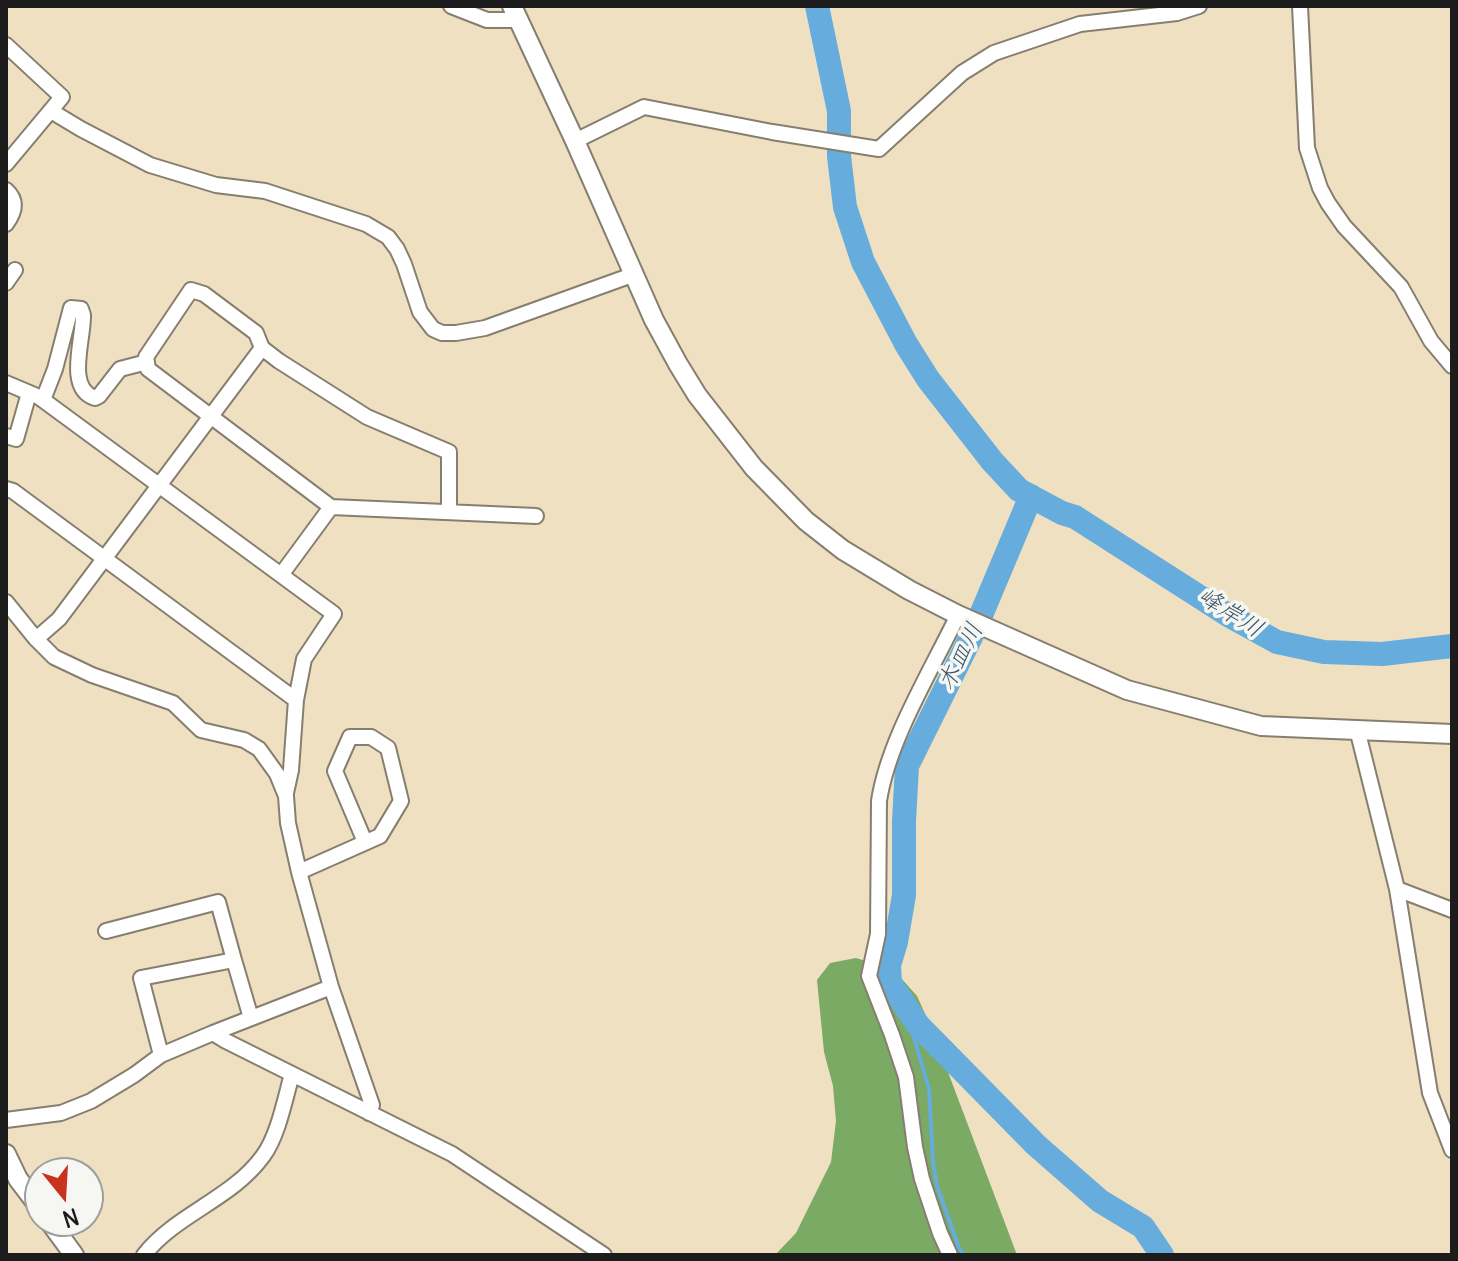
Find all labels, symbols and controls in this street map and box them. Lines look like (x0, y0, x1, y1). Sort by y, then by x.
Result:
water label: 峰岸川 (1192, 582, 1268, 644)
water label: 木皿川 (932, 618, 990, 696)
north arrow (24, 1157, 104, 1237)
text: N (59, 1202, 82, 1234)

